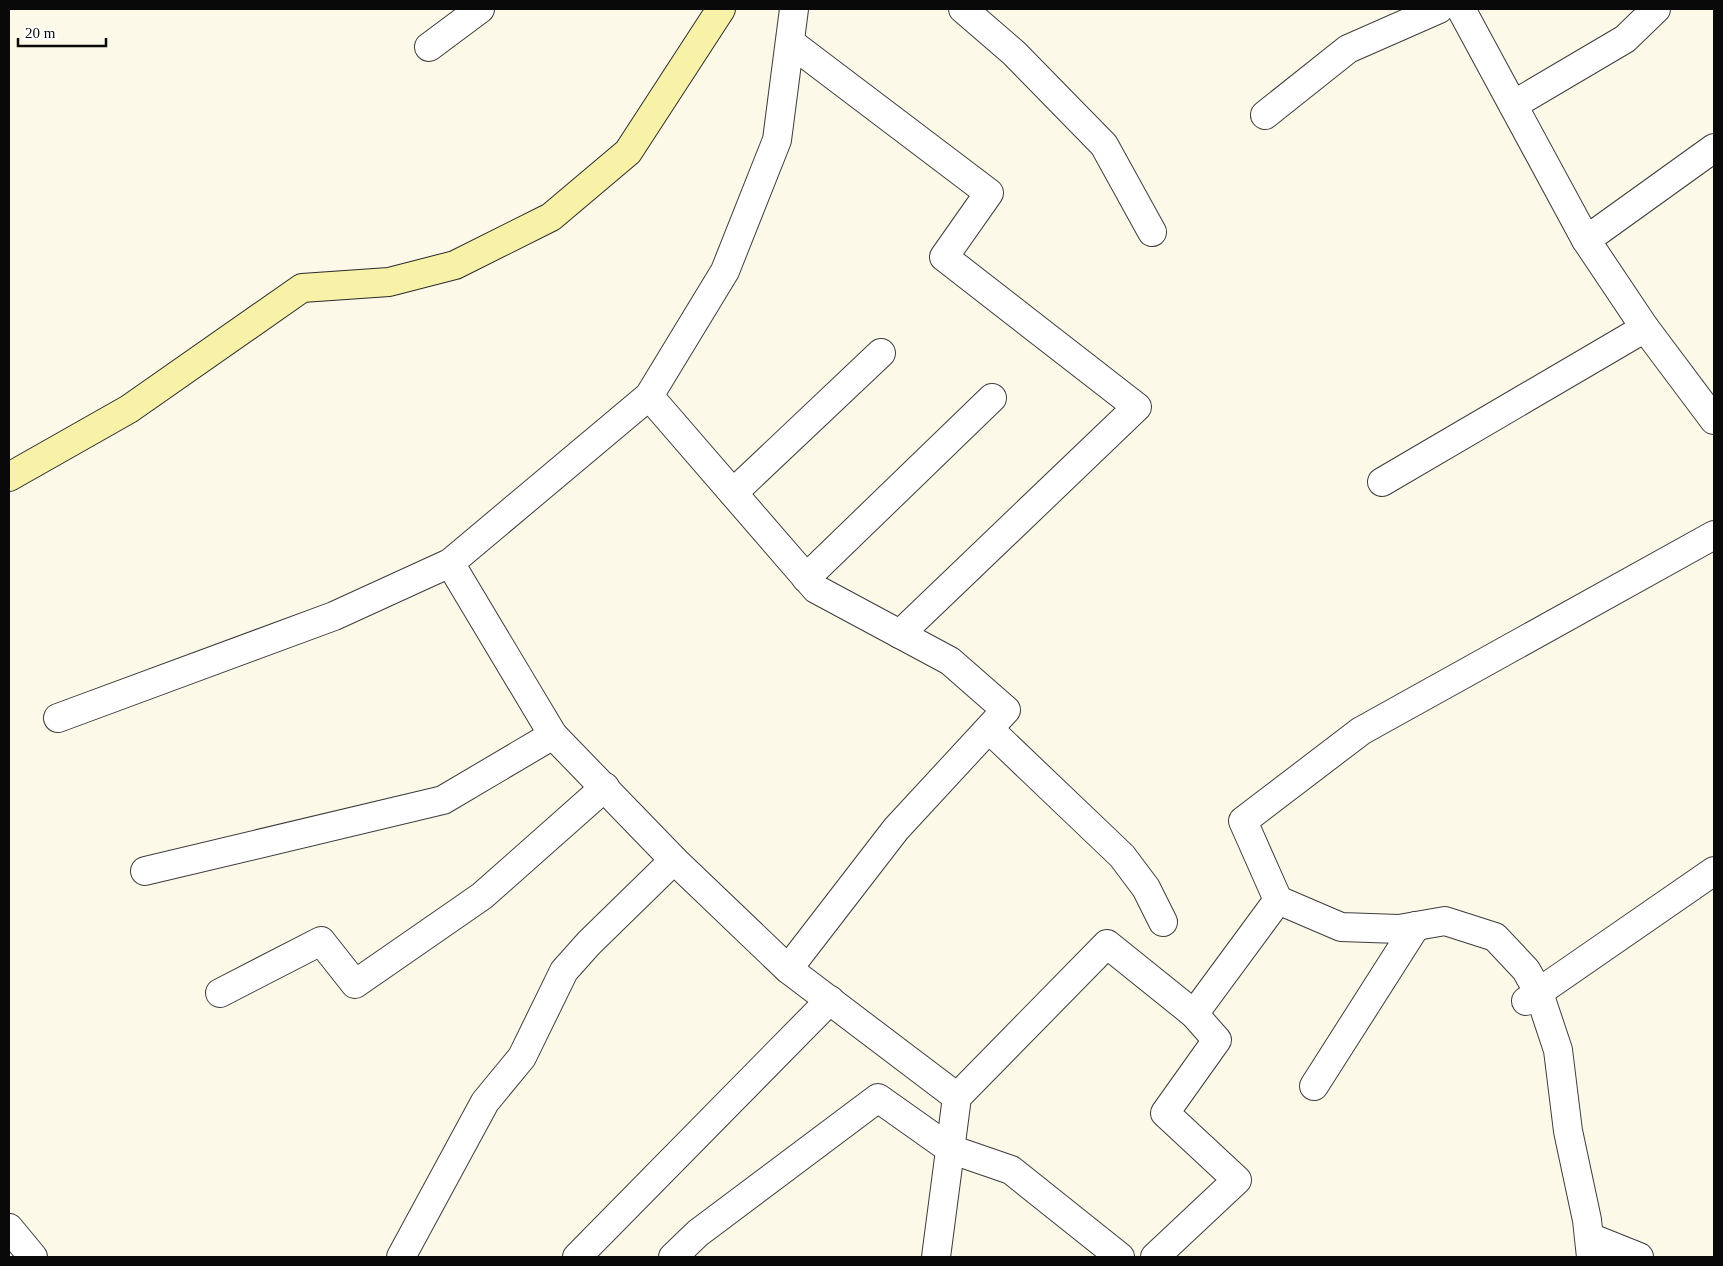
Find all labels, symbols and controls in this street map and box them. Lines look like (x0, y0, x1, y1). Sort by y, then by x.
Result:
scale bar (18, 15, 105, 47)
text: 20 m (25, 25, 56, 41)

